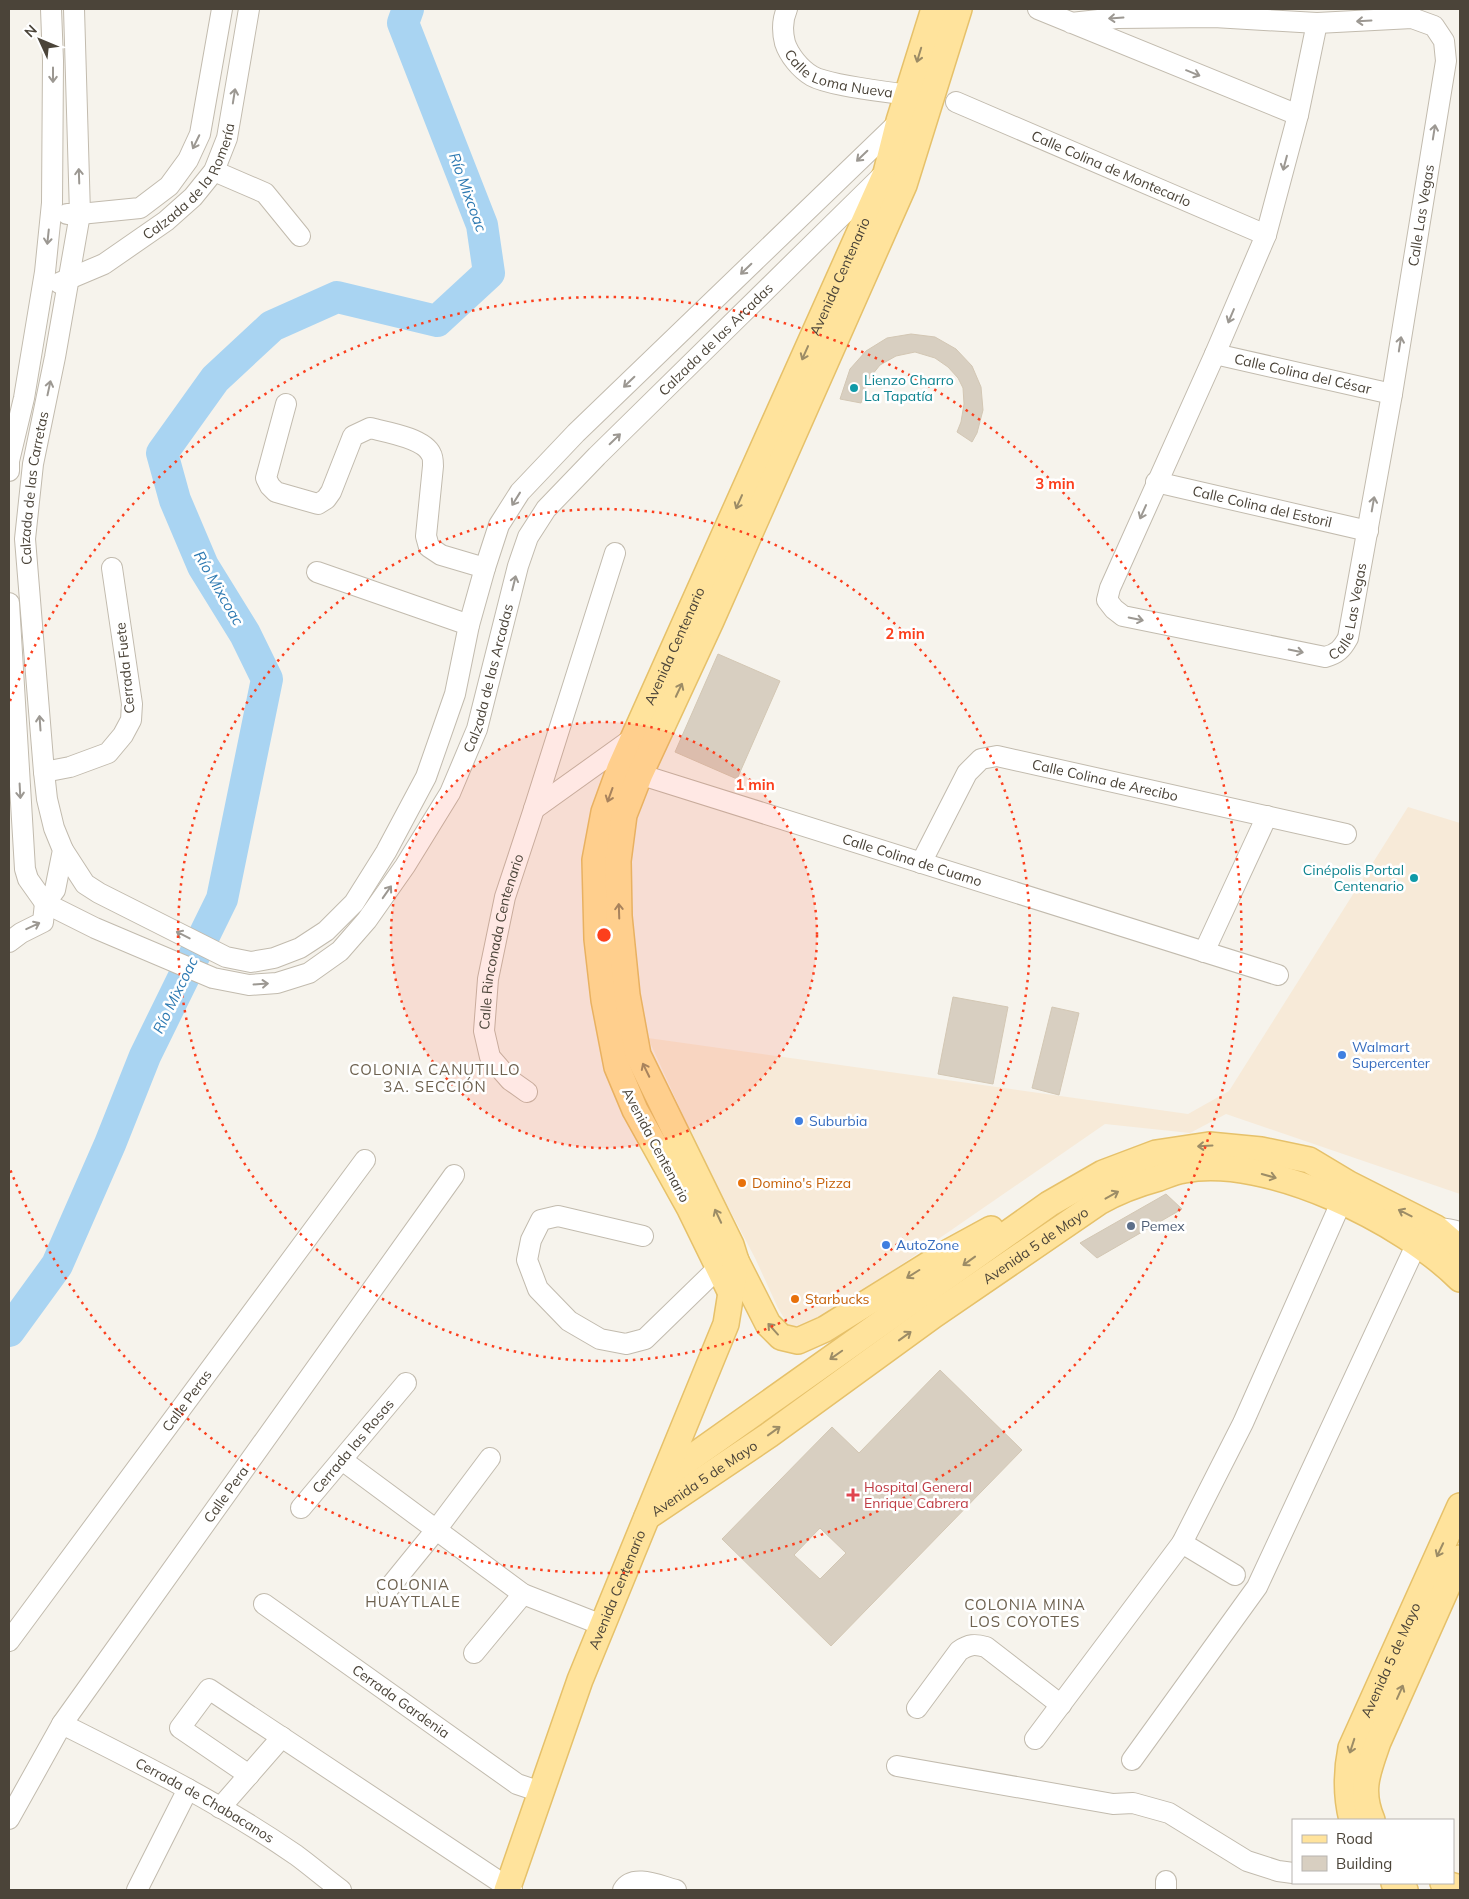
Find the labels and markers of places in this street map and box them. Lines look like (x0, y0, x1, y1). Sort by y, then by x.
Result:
place label: Lienzo Charro La Tapatía (864, 371, 954, 405)
marker: Lienzo Charro La Tapatía (848, 382, 860, 394)
place label: Cinépolis Portal Centenario (1303, 861, 1404, 895)
marker: Cinépolis Portal Centenario (1408, 872, 1420, 884)
centre of rings (595, 926, 613, 944)
place label: Walmart Supercenter (1352, 1038, 1431, 1072)
marker: Walmart Supercenter (1336, 1049, 1348, 1061)
place label: Suburbia (809, 1112, 868, 1130)
marker: Suburbia (793, 1115, 805, 1127)
place label: Domino's Pizza (752, 1174, 851, 1192)
marker: Domino's Pizza (736, 1177, 748, 1189)
place label: Pemex (1141, 1217, 1185, 1235)
marker: Pemex (1125, 1220, 1137, 1232)
place label: AutoZone (896, 1236, 959, 1254)
marker: AutoZone (880, 1239, 892, 1251)
place label: Starbucks (805, 1290, 870, 1308)
marker: Starbucks (789, 1293, 801, 1305)
place label: Hospital General Enrique Cabrera (864, 1478, 972, 1512)
marker: Hospital General Enrique Cabrera (846, 1488, 860, 1502)

